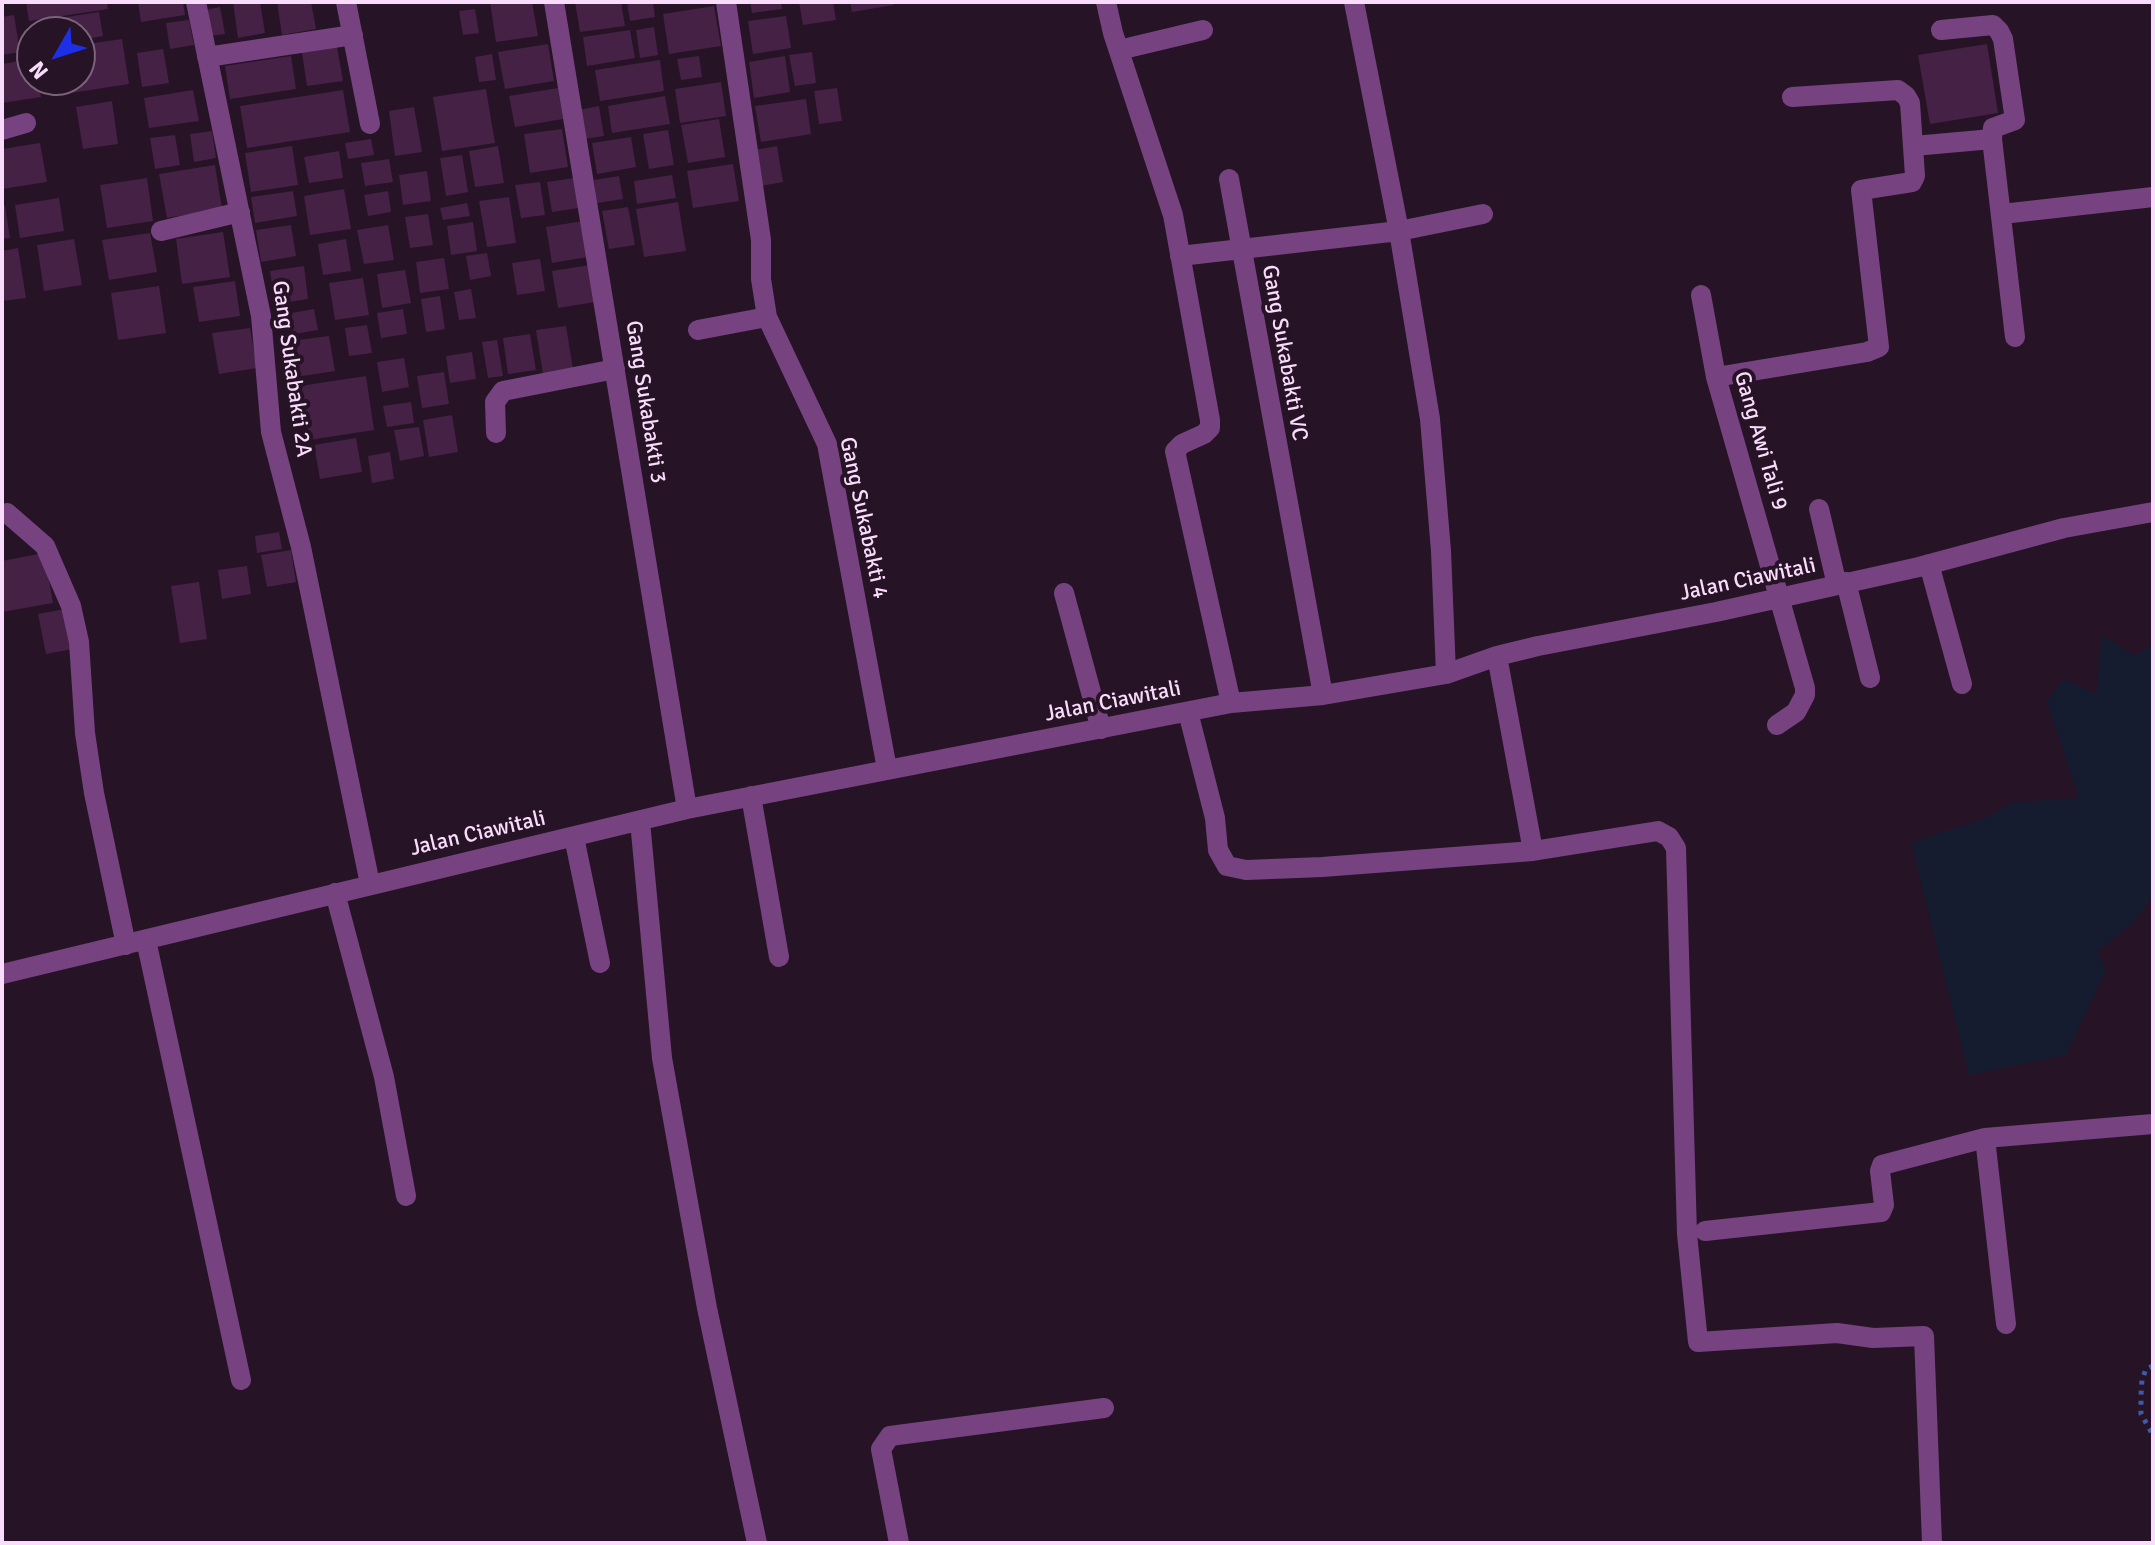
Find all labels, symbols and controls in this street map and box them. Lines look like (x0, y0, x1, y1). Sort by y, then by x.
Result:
north arrow (16, 16, 96, 96)
text: N (23, 56, 54, 85)
street label: Gang Sukabakti VC (1256, 263, 1312, 443)
street label: Gang Sukabakti 2A (266, 279, 316, 459)
street label: Gang Sukabakti 3 (619, 319, 671, 485)
street label: Gang Awi Tali 9 (1728, 368, 1792, 514)
street label: Gang Sukabakti 4 (833, 435, 893, 601)
street label: Jalan Ciawitali (1678, 553, 1818, 607)
street label: Jalan Ciawitali (1043, 676, 1183, 728)
street label: Jalan Ciawitali (408, 806, 548, 862)

